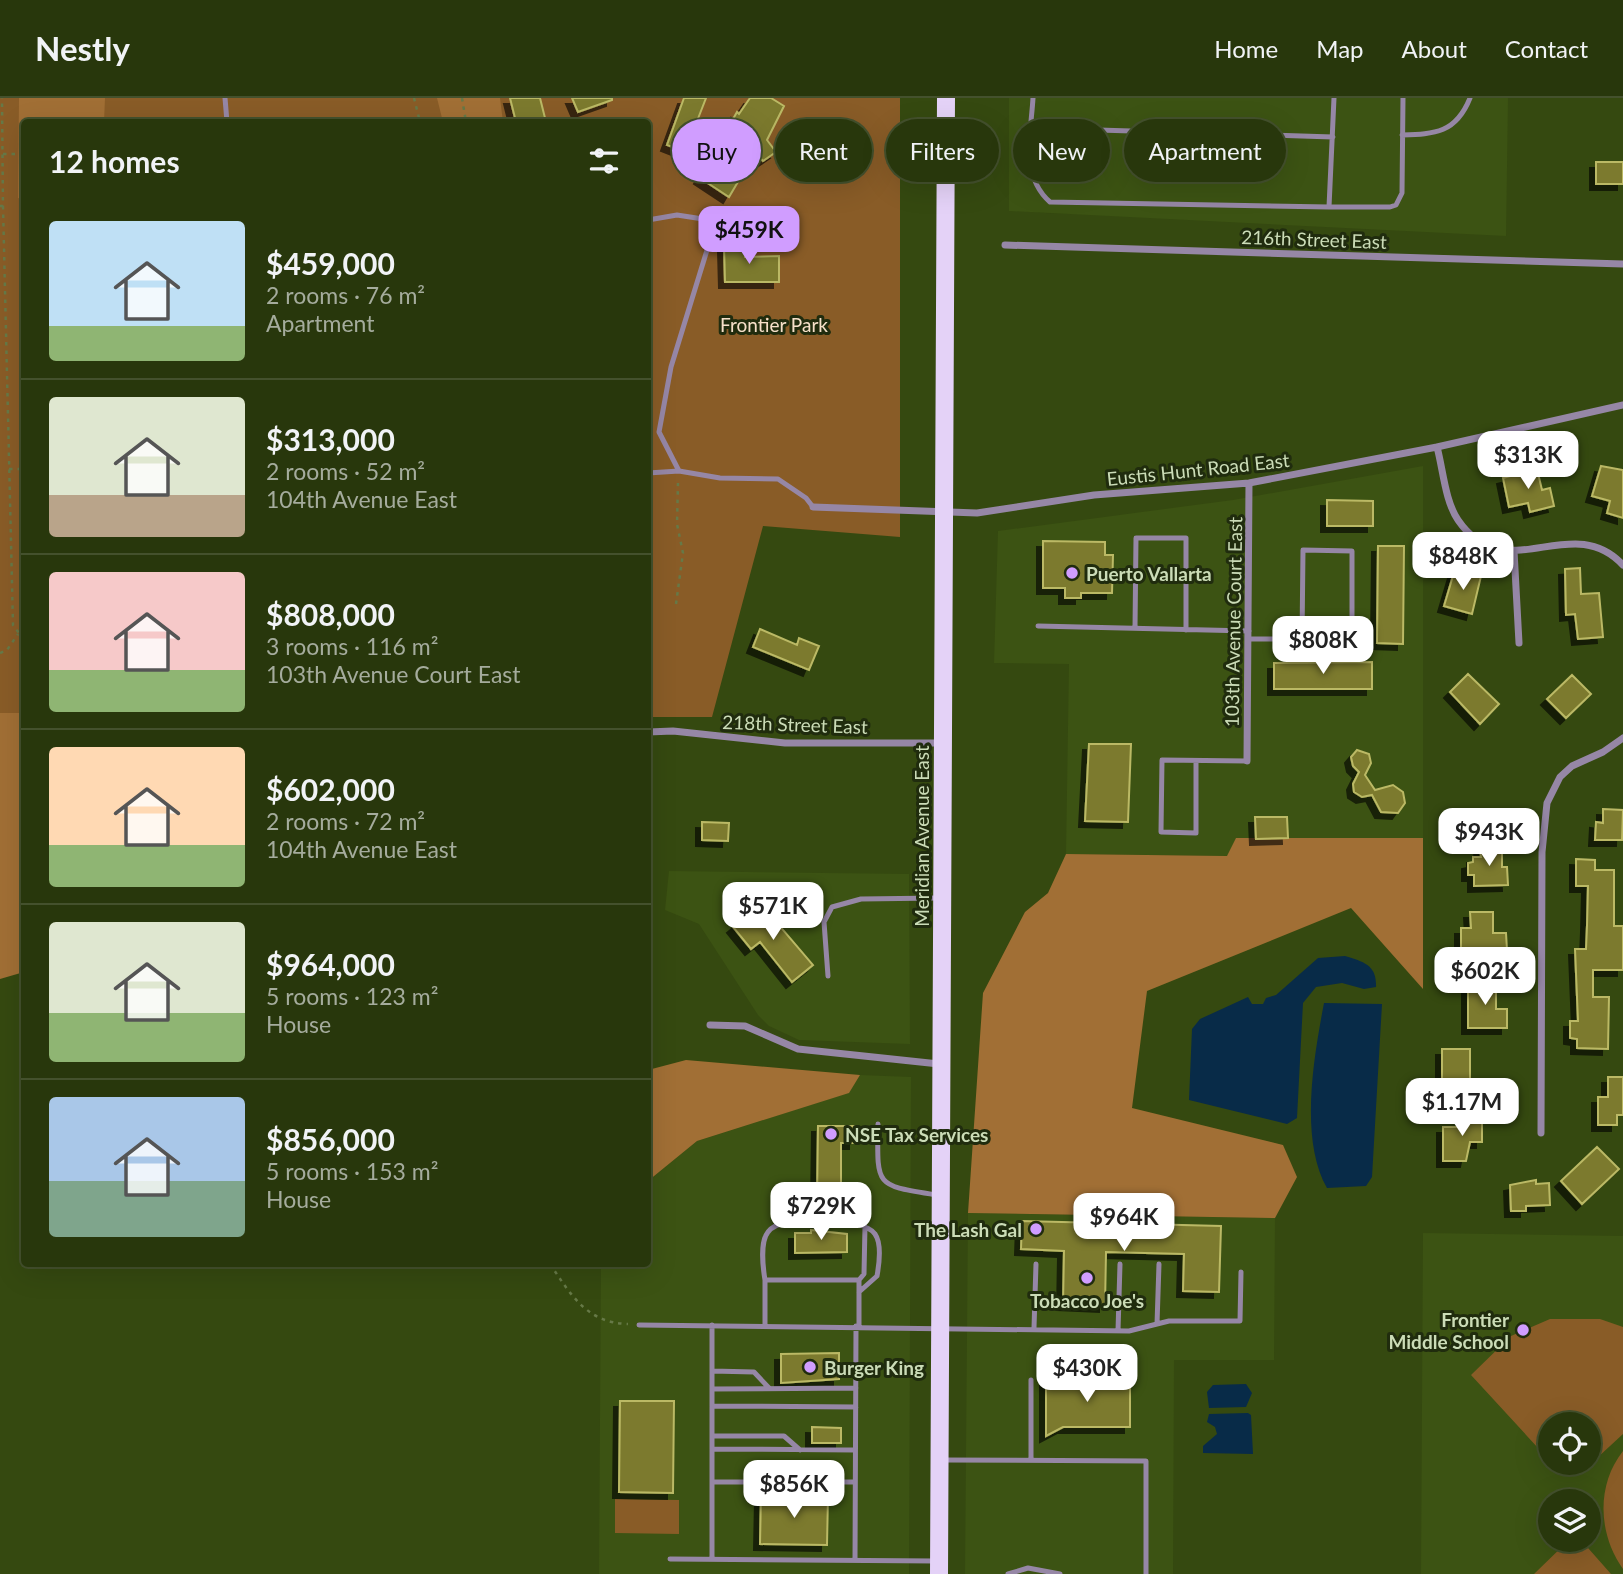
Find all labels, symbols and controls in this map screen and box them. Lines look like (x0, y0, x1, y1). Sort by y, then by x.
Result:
text: Nestly (35, 28, 130, 68)
text: Home (1214, 34, 1278, 63)
text: Map (1316, 34, 1364, 63)
text: About (1402, 34, 1467, 63)
text: Contact (1505, 34, 1588, 63)
chip: Buy (672, 119, 761, 182)
chip: Rent (775, 119, 872, 182)
chip: Filters (886, 119, 999, 182)
chip: New (1013, 119, 1110, 182)
chip: Apartment (1124, 119, 1286, 182)
icon: filters (585, 142, 623, 180)
text: 12 homes (49, 143, 180, 179)
pin: $459K (700, 206, 798, 266)
text: $459K (714, 215, 784, 243)
street label: 216th Street East (1241, 225, 1387, 253)
text: $459,000 (266, 245, 395, 281)
icon: home (105, 249, 189, 333)
text: 2 rooms · 76 m² (266, 281, 425, 309)
text: Apartment (266, 309, 374, 337)
park label: Frontier Park (720, 313, 828, 336)
text: $313,000 (266, 421, 395, 457)
icon: home (105, 425, 189, 509)
pin: $313K (1479, 432, 1577, 491)
text: $313K (1493, 440, 1563, 468)
street label: Eustis Hunt Road East (1105, 448, 1291, 490)
text: 2 rooms · 52 m² (266, 457, 425, 485)
text: 104th Avenue East (266, 485, 457, 513)
street label: 103th Avenue Court East (1220, 516, 1246, 727)
pin: $848K (1414, 532, 1512, 592)
text: $848K (1428, 541, 1498, 569)
place label: Puerto Vallarta (1086, 562, 1212, 585)
marker: Puerto Vallarta (1064, 565, 1080, 581)
text: $808,000 (266, 596, 395, 632)
icon: home (105, 600, 189, 684)
pin: $808K (1274, 616, 1372, 676)
text: $808K (1288, 625, 1358, 653)
text: 3 rooms · 116 m² (266, 632, 438, 660)
text: 103th Avenue Court East (266, 660, 521, 688)
street label: 218th Street East (722, 710, 868, 738)
street label: Meridian Avenue East (910, 745, 933, 927)
text: $602,000 (266, 771, 395, 807)
icon: home (105, 775, 189, 859)
text: 2 rooms · 72 m² (266, 807, 425, 835)
pin: $943K (1440, 808, 1538, 868)
text: $943K (1454, 817, 1524, 845)
text: 104th Avenue East (266, 835, 457, 863)
pin: $571K (724, 882, 822, 942)
text: $571K (738, 891, 808, 919)
text: $964,000 (266, 946, 395, 982)
pin: $602K (1436, 948, 1534, 1007)
icon: home (105, 950, 189, 1034)
text: $602K (1450, 956, 1520, 984)
text: 5 rooms · 123 m² (266, 982, 438, 1010)
text: House (266, 1010, 331, 1038)
pin: $1.17M (1405, 1079, 1519, 1138)
text: $1.17M (1422, 1087, 1502, 1115)
text: $856,000 (266, 1121, 395, 1157)
place label: NSE Tax Services (845, 1123, 988, 1146)
icon: home (105, 1125, 189, 1209)
marker: NSE Tax Services (823, 1126, 839, 1142)
text: 5 rooms · 153 m² (266, 1157, 438, 1185)
pin: $729K (772, 1182, 870, 1242)
text: House (266, 1185, 331, 1213)
text: $729K (786, 1191, 856, 1219)
pin: $964K (1075, 1194, 1173, 1253)
text: $964K (1089, 1202, 1159, 1230)
place label: The Lash Gal (914, 1218, 1022, 1241)
marker: The Lash Gal (1028, 1221, 1044, 1237)
marker: Tobacco Joe's (1079, 1270, 1095, 1286)
place label: Tobacco Joe's (1030, 1289, 1144, 1312)
place label: Frontier Middle School (1388, 1308, 1510, 1353)
marker: Frontier Middle School (1515, 1322, 1531, 1338)
pin: $430K (1038, 1344, 1136, 1404)
text: $430K (1052, 1353, 1122, 1381)
place label: Burger King (824, 1356, 924, 1379)
marker: Burger King (802, 1359, 818, 1375)
map controls (1538, 1412, 1601, 1552)
button: locate (1538, 1412, 1601, 1475)
pin: $856K (745, 1460, 843, 1520)
text: $856K (759, 1469, 829, 1497)
button: layers (1538, 1489, 1601, 1552)

